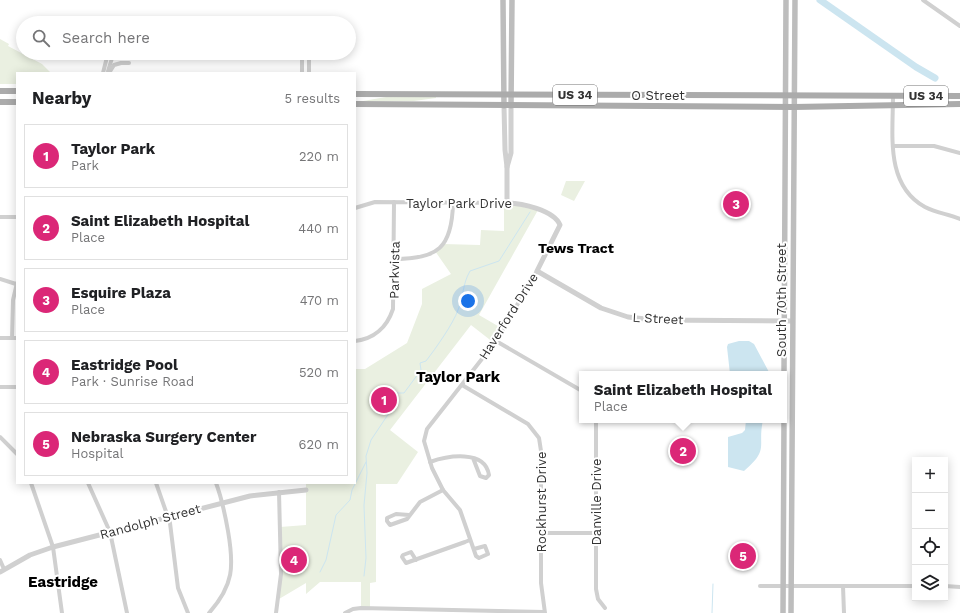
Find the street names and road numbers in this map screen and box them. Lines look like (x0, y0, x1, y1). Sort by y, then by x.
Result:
road number: US 34 (553, 85, 597, 105)
road number: US 34 (904, 86, 948, 106)
street label: O Street (631, 88, 685, 103)
street label: Taylor Park Drive (406, 196, 512, 211)
street label: Parkvista (386, 240, 403, 299)
street label: South 70th Street (774, 243, 789, 357)
street label: Haverford Drive (476, 270, 541, 362)
street label: L Street (632, 310, 684, 327)
street label: Rockhurst Drive (534, 451, 549, 553)
street label: Danville Drive (589, 458, 604, 546)
street label: Randolph Street (98, 501, 203, 542)

